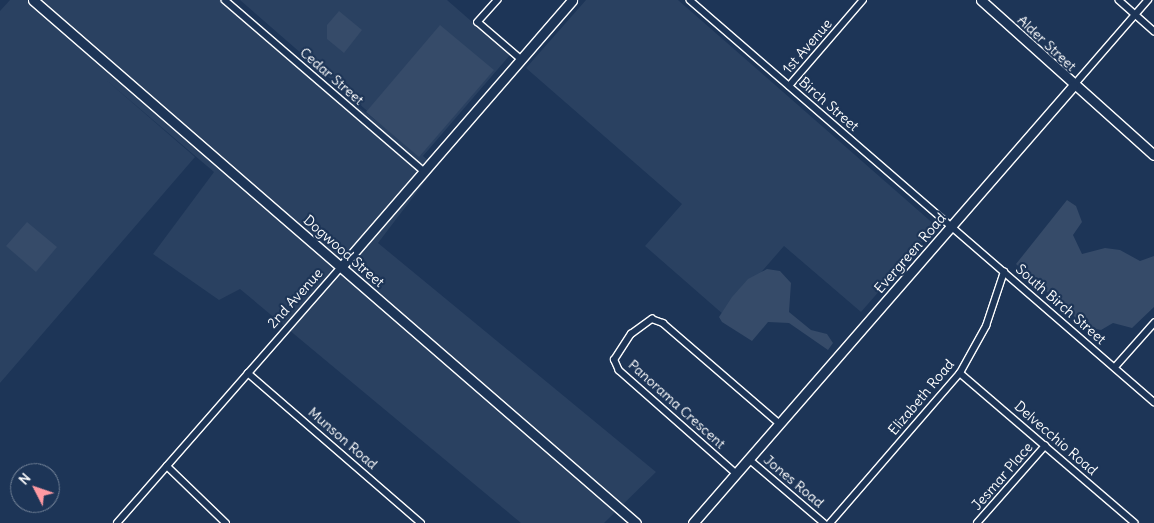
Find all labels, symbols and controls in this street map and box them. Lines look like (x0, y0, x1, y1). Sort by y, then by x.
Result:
street label: Alder Street (1014, 12, 1080, 74)
street label: 1st Avenue (779, 15, 835, 77)
street label: Cedar Street (297, 44, 367, 108)
street label: Birch Street (796, 73, 862, 135)
street label: Evergreen Road (871, 210, 949, 296)
street label: Dogwood Street (300, 211, 388, 291)
street label: South Birch Street (1013, 260, 1109, 348)
street label: 2nd Avenue (264, 265, 326, 331)
street label: Panorama Crescent (625, 356, 729, 452)
street label: Elizabeth Road (885, 356, 957, 438)
street label: Delvecchio Road (1011, 397, 1101, 479)
street label: Munson Road (305, 403, 381, 473)
street label: Jesmar Place (968, 439, 1036, 513)
street label: Jones Road (761, 451, 827, 511)
north arrow (10, 463, 60, 513)
text: N (14, 469, 34, 488)

